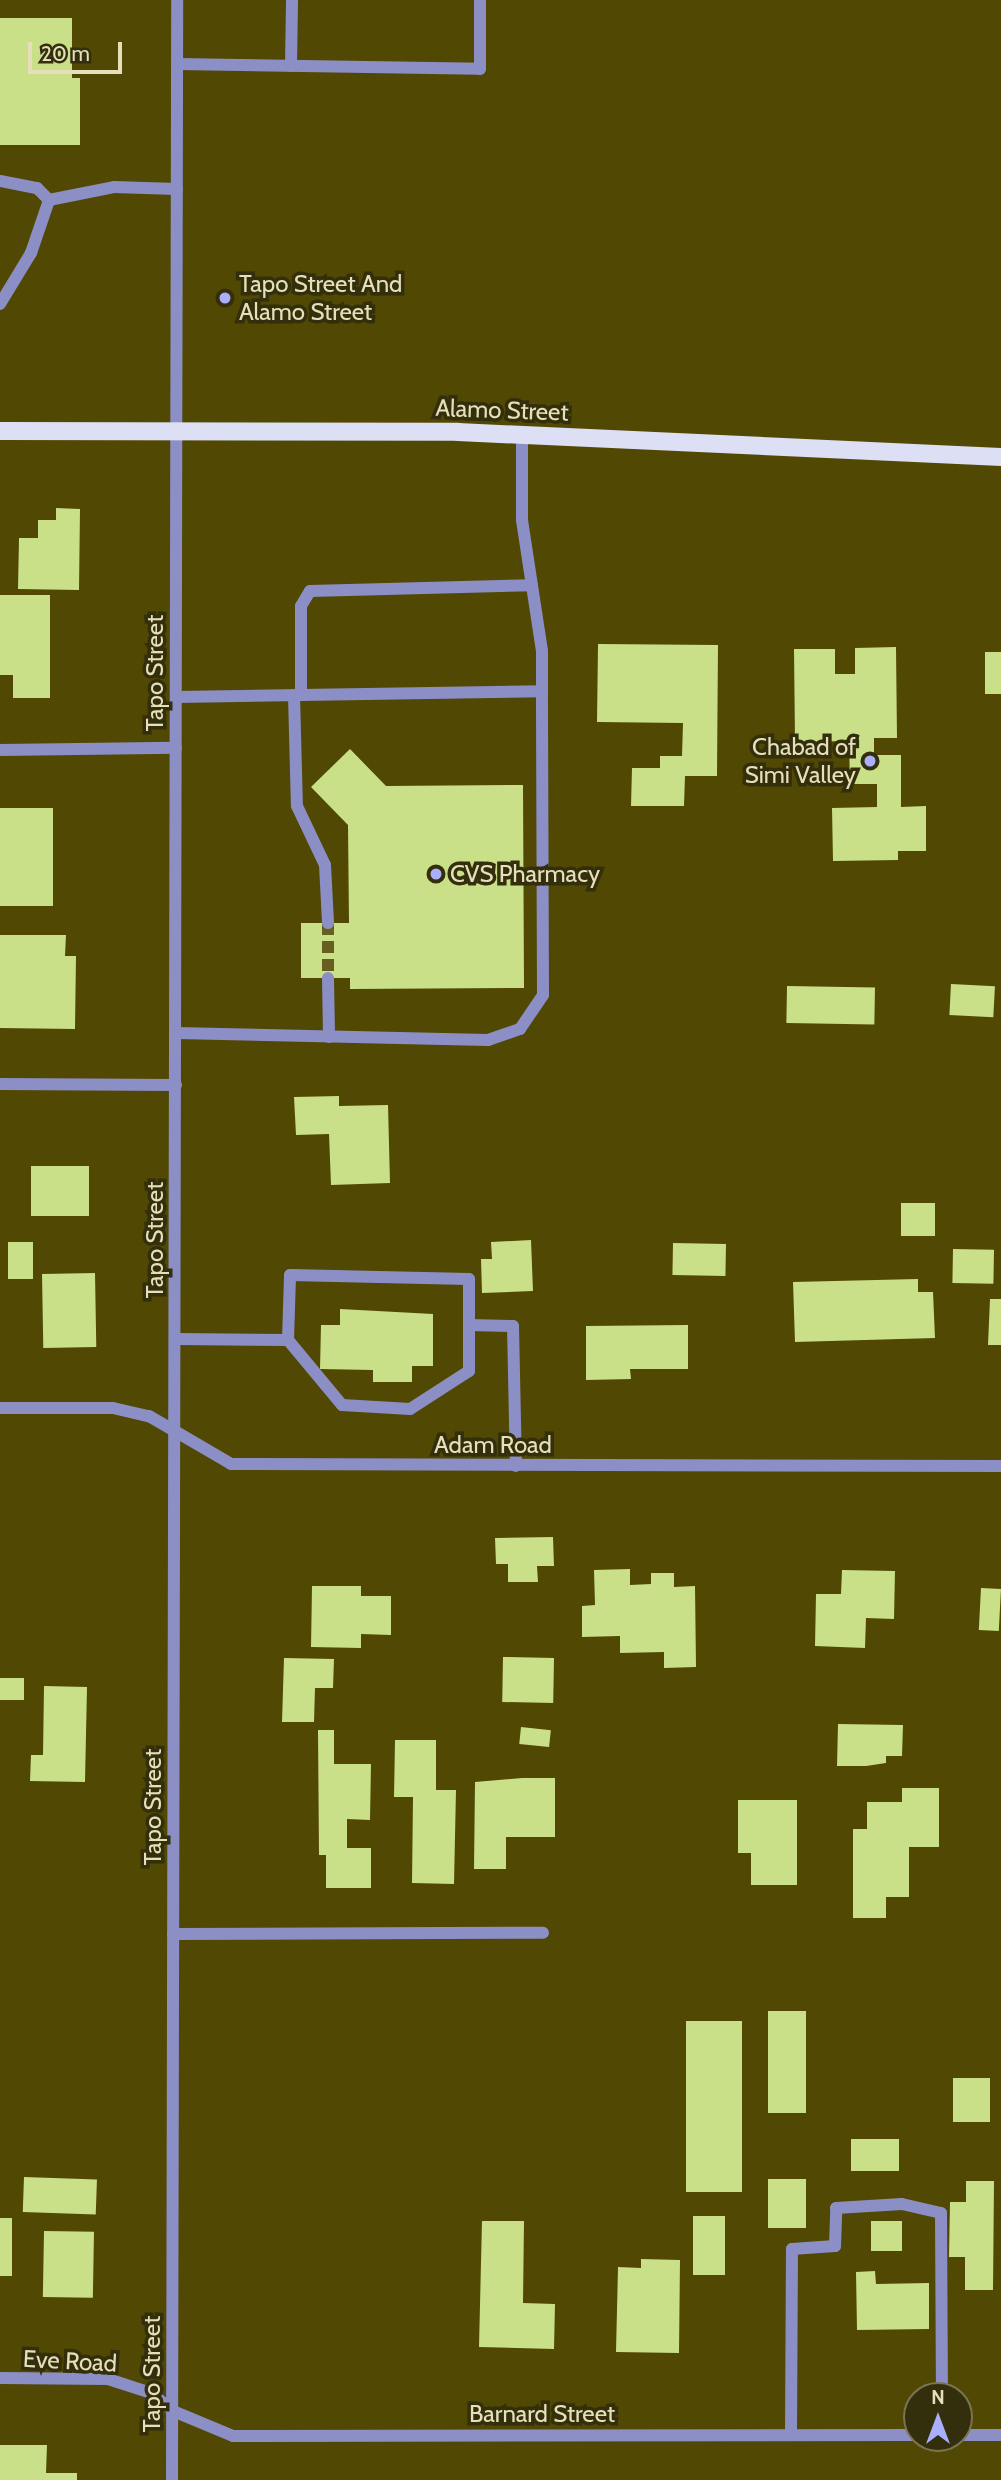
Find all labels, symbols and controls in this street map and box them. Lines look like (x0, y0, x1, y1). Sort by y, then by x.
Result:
scale bar (32, 28, 126, 72)
text: 20 m (41, 41, 90, 66)
place label: Tapo Street And Alamo Street (239, 270, 402, 326)
marker: Tapo Street And Alamo Street (217, 290, 233, 306)
street label: Alamo Street (435, 393, 569, 427)
street label: Tapo Street (141, 615, 169, 731)
place label: Chabad of Simi Valley (745, 733, 856, 789)
marker: Chabad of Simi Valley (862, 753, 878, 769)
place label: CVS Pharmacy (450, 860, 600, 888)
marker: CVS Pharmacy (428, 866, 444, 882)
street label: Tapo Street (141, 1182, 169, 1298)
street label: Adam Road (434, 1431, 552, 1459)
street label: Tapo Street (139, 1749, 167, 1865)
street label: Tapo Street (138, 2316, 166, 2432)
street label: Eve Road (22, 2344, 118, 2378)
north arrow (903, 2382, 973, 2452)
text: N (931, 2386, 945, 2409)
street label: Barnard Street (469, 2400, 615, 2428)

